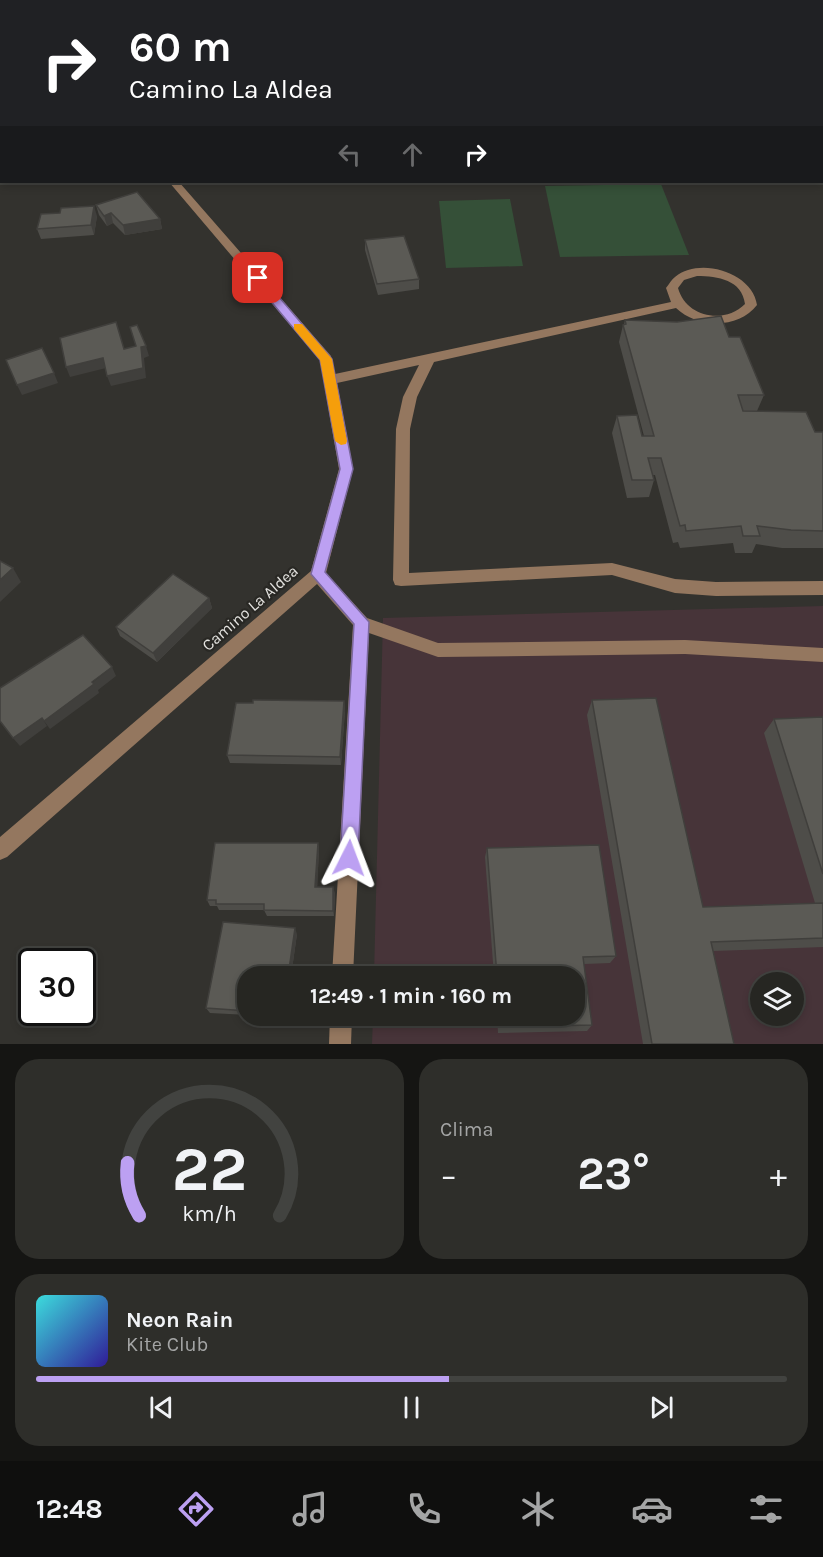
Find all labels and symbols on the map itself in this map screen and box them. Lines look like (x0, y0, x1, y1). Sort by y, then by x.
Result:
pin (232, 252, 283, 303)
street label: Camino La Aldea (198, 561, 302, 655)
position arrow (317, 826, 381, 890)
speed limit sign: 30 (18, 948, 96, 1026)

